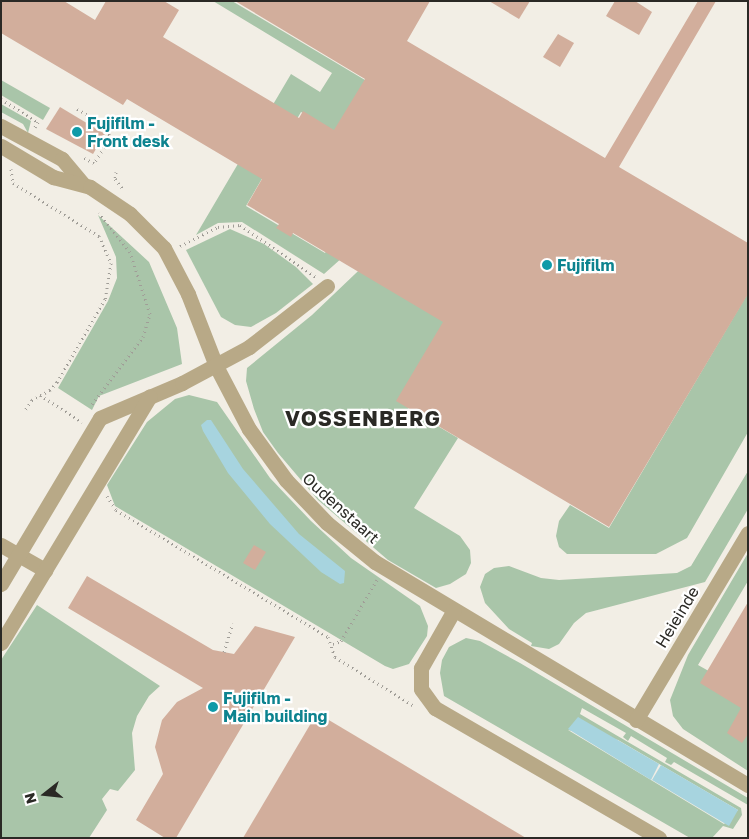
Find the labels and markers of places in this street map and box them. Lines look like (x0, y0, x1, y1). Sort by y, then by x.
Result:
place label: Fujifilm - Front desk (87, 113, 170, 151)
marker: Fujifilm - Front desk (71, 126, 83, 138)
place label: Fujifilm (557, 255, 614, 275)
marker: Fujifilm (541, 259, 553, 271)
place label: Fujifilm - Main building (223, 688, 327, 726)
marker: Fujifilm - Main building (207, 701, 219, 713)

